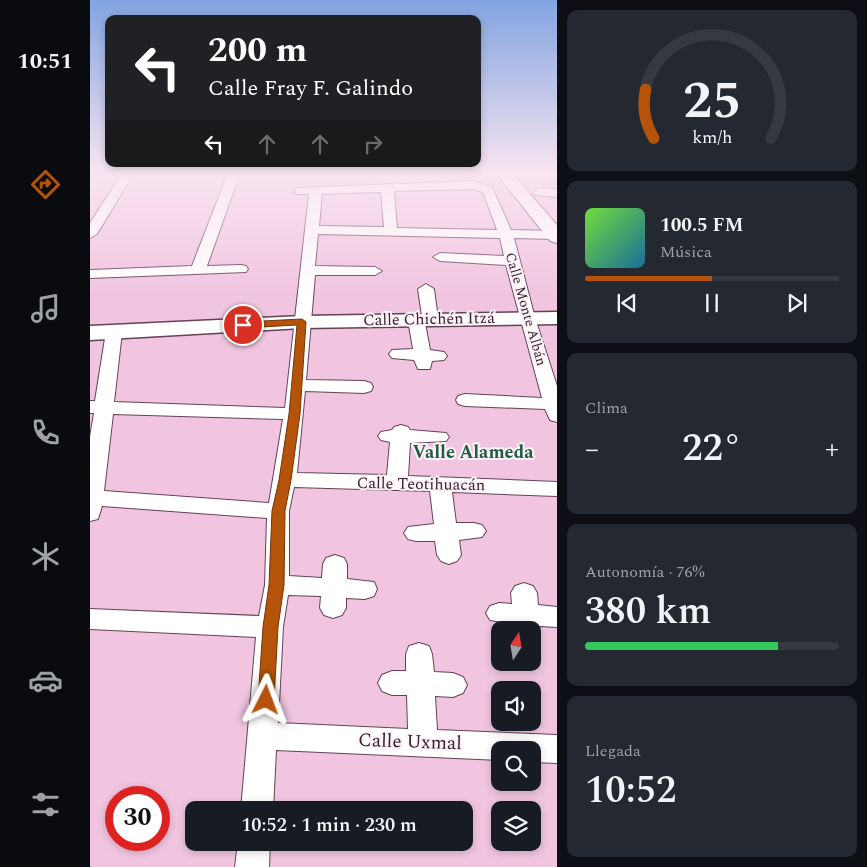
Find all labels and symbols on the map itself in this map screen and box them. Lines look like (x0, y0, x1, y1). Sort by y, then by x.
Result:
street label: Calle Monte Albán (500, 250, 552, 368)
pin (222, 304, 264, 346)
street label: Calle Chichén Itzá (363, 306, 495, 332)
district label: Valle Alameda (412, 439, 534, 466)
street label: Calle Teotihuacán (357, 471, 485, 497)
north arrow (491, 621, 541, 671)
position arrow (239, 673, 291, 725)
street label: Calle Uxmal (358, 726, 462, 758)
speed limit sign: 30 (105, 786, 170, 851)

